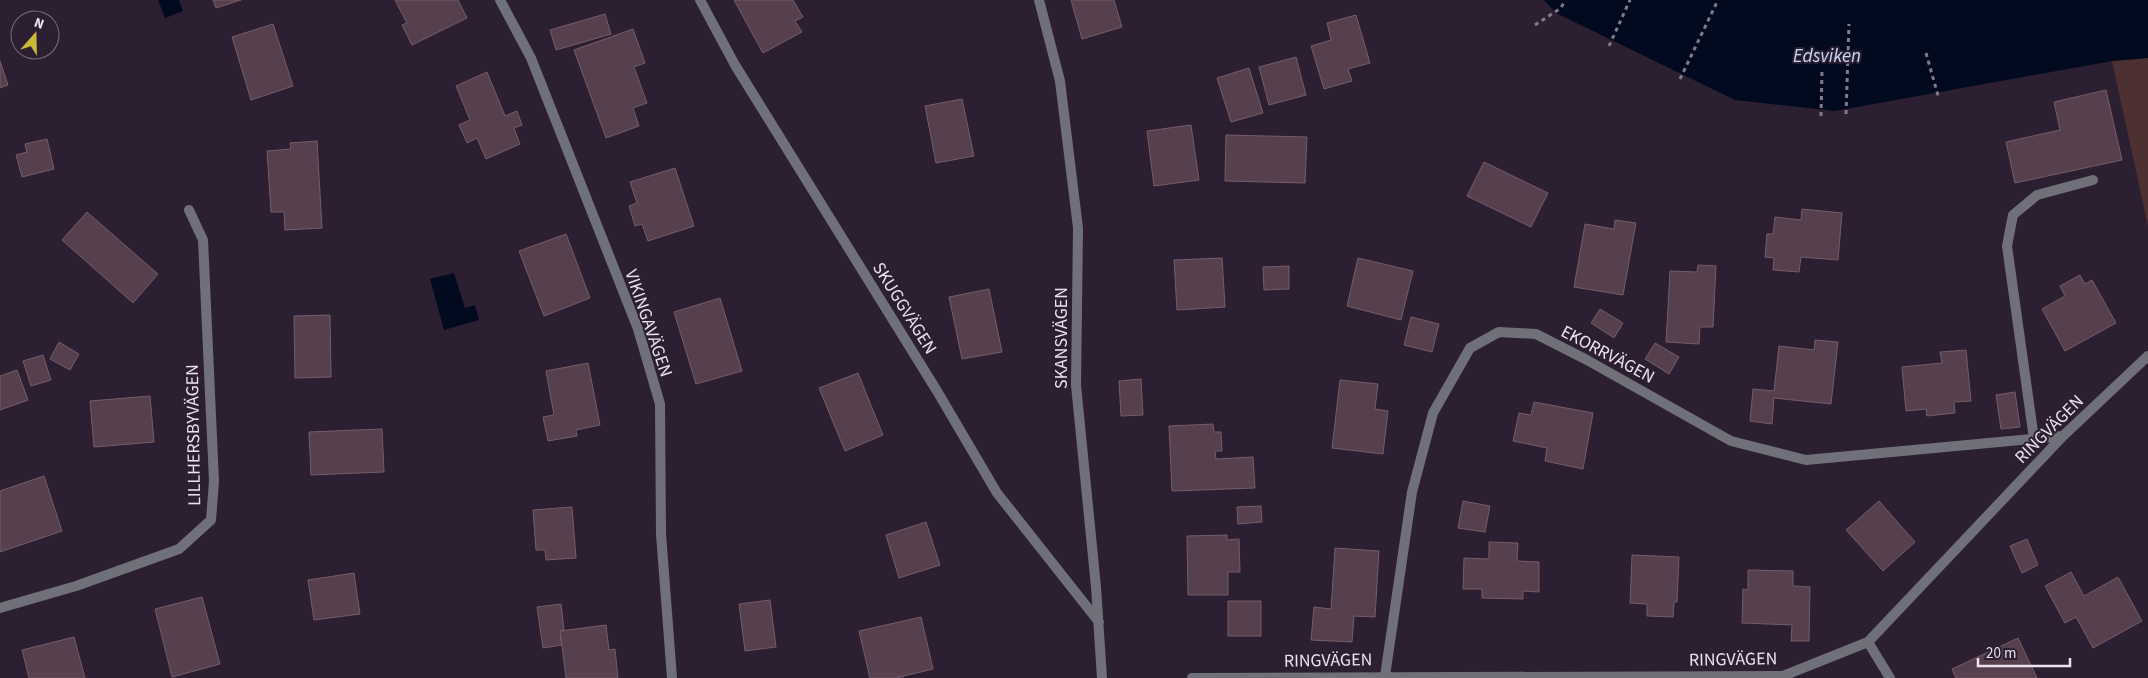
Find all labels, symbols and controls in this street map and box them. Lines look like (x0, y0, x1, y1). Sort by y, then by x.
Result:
north arrow (10, 10, 60, 60)
text: N (31, 13, 47, 35)
water label: Edsviken (1793, 43, 1861, 70)
street label: SKUGGVÄGEN (866, 257, 943, 359)
street label: VIKINGAVÄGEN (618, 266, 679, 380)
street label: SKANSVÄGEN (1049, 287, 1074, 389)
street label: EKORRVÄGEN (1556, 319, 1659, 390)
street label: LILLHERSBYVÄGEN (180, 364, 207, 506)
street label: RINGVÄGEN (2009, 389, 2089, 469)
scale bar (1978, 636, 2070, 668)
text: 20 m (1986, 643, 2016, 664)
street label: RINGVÄGEN (1689, 646, 1777, 673)
street label: RINGVÄGEN (1284, 647, 1372, 674)

